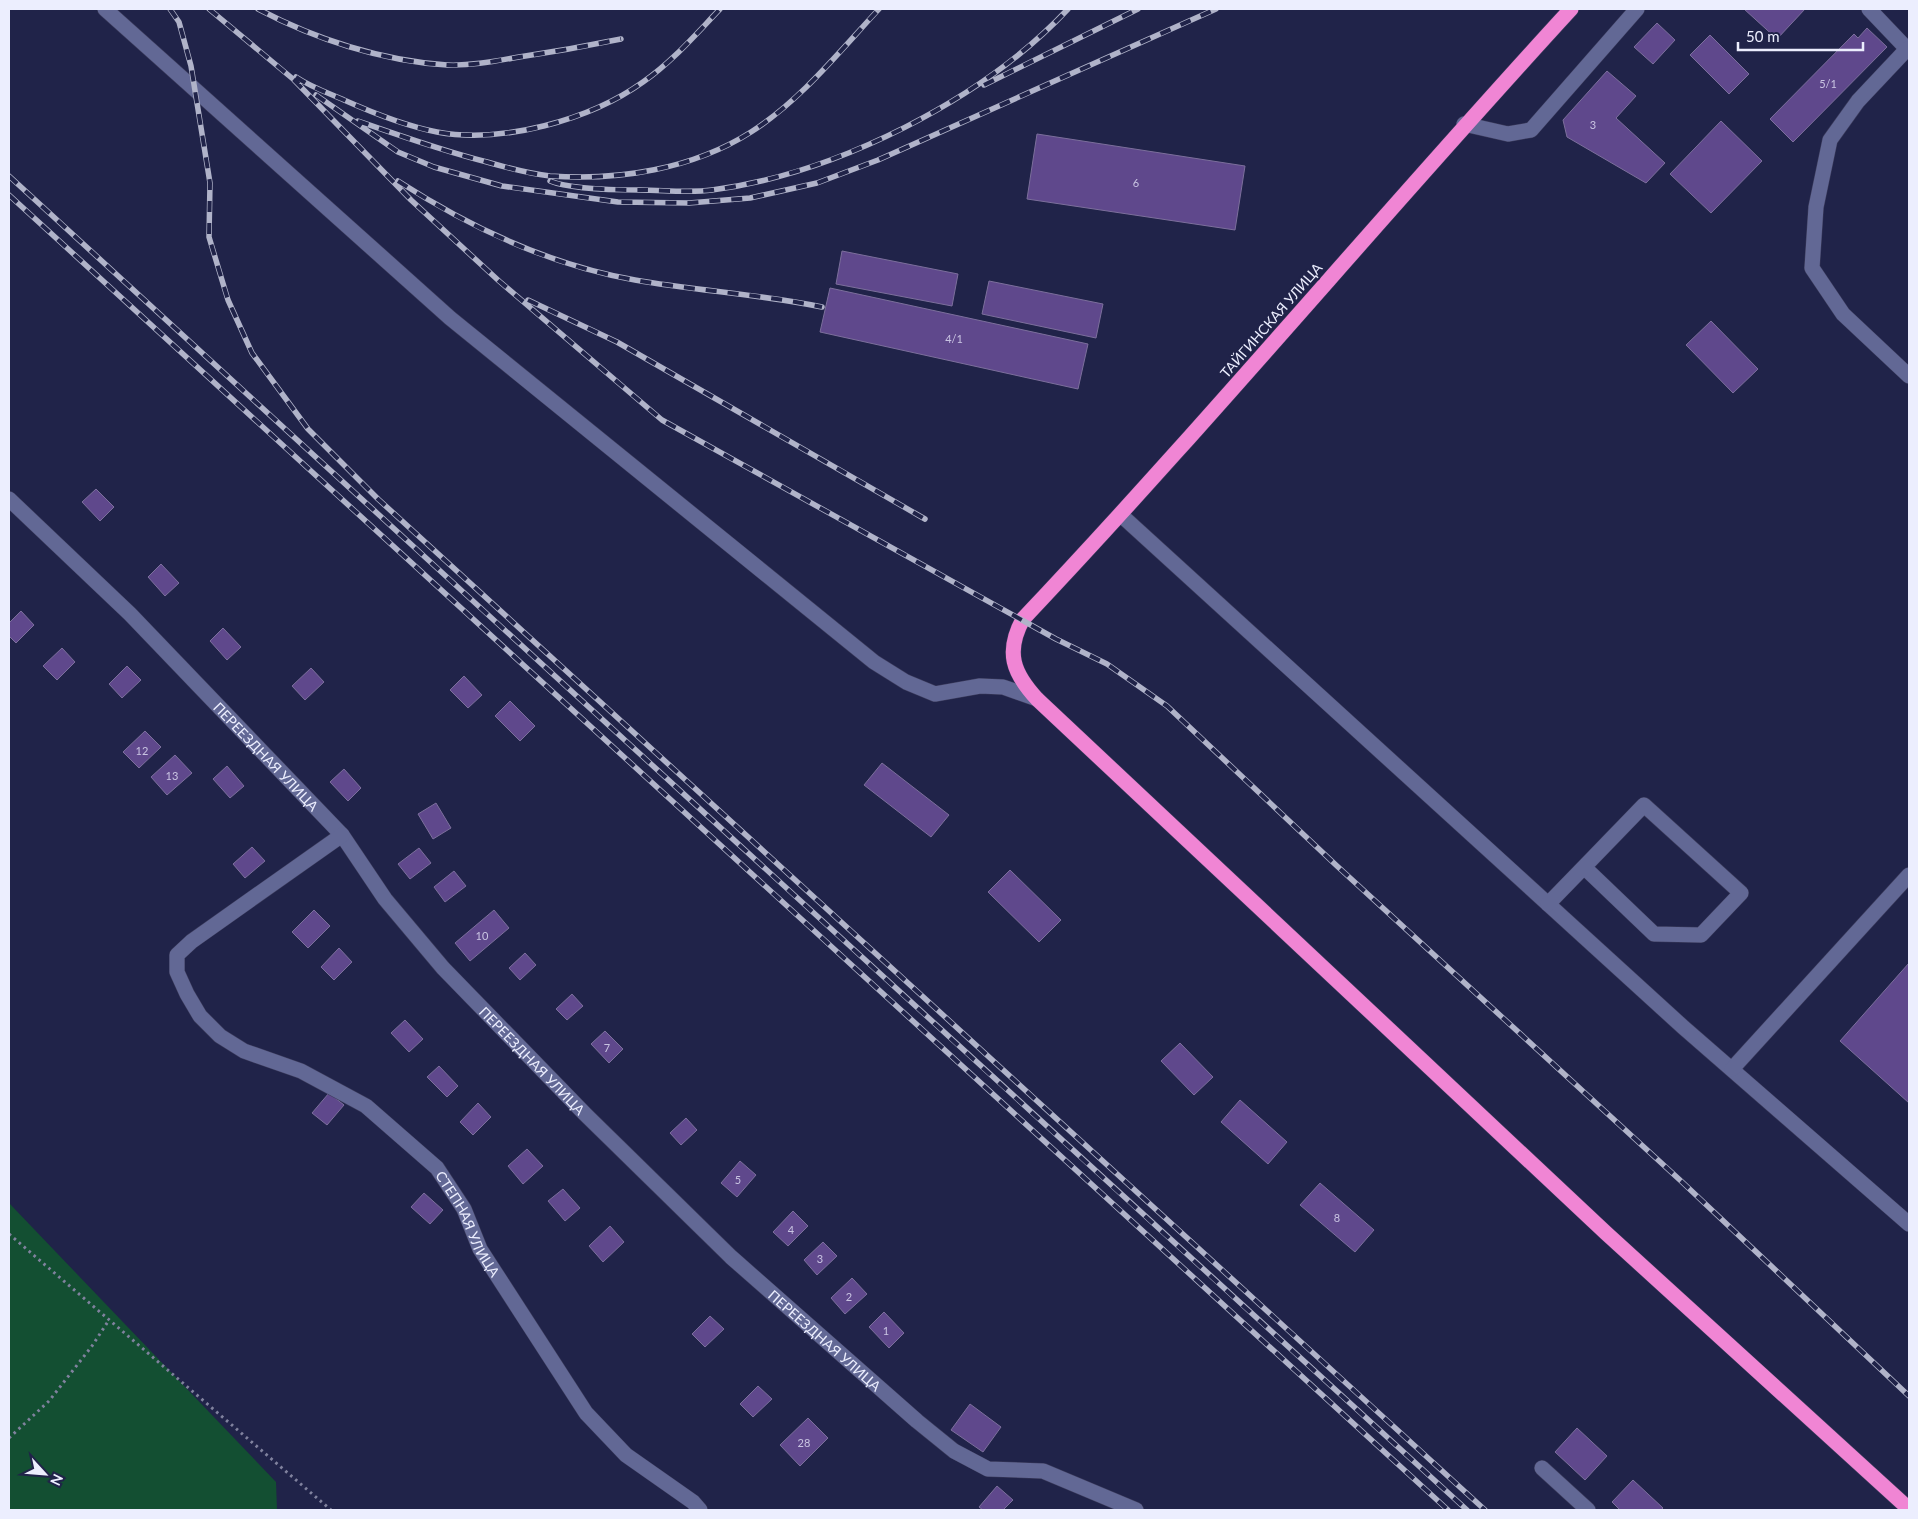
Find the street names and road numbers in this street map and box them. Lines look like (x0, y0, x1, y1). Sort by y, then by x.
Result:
street label: ТАЙГИНСКАЯ УЛИЦА (1216, 259, 1326, 381)
street label: ПЕРЕЕЗДНАЯ УЛИЦА (210, 698, 323, 815)
street label: ПЕРЕЕЗДНАЯ УЛИЦА (476, 1003, 589, 1118)
street label: СТЕПНАЯ УЛИЦА (433, 1167, 504, 1280)
street label: ПЕРЕЕЗДНАЯ УЛИЦА (765, 1286, 885, 1394)

